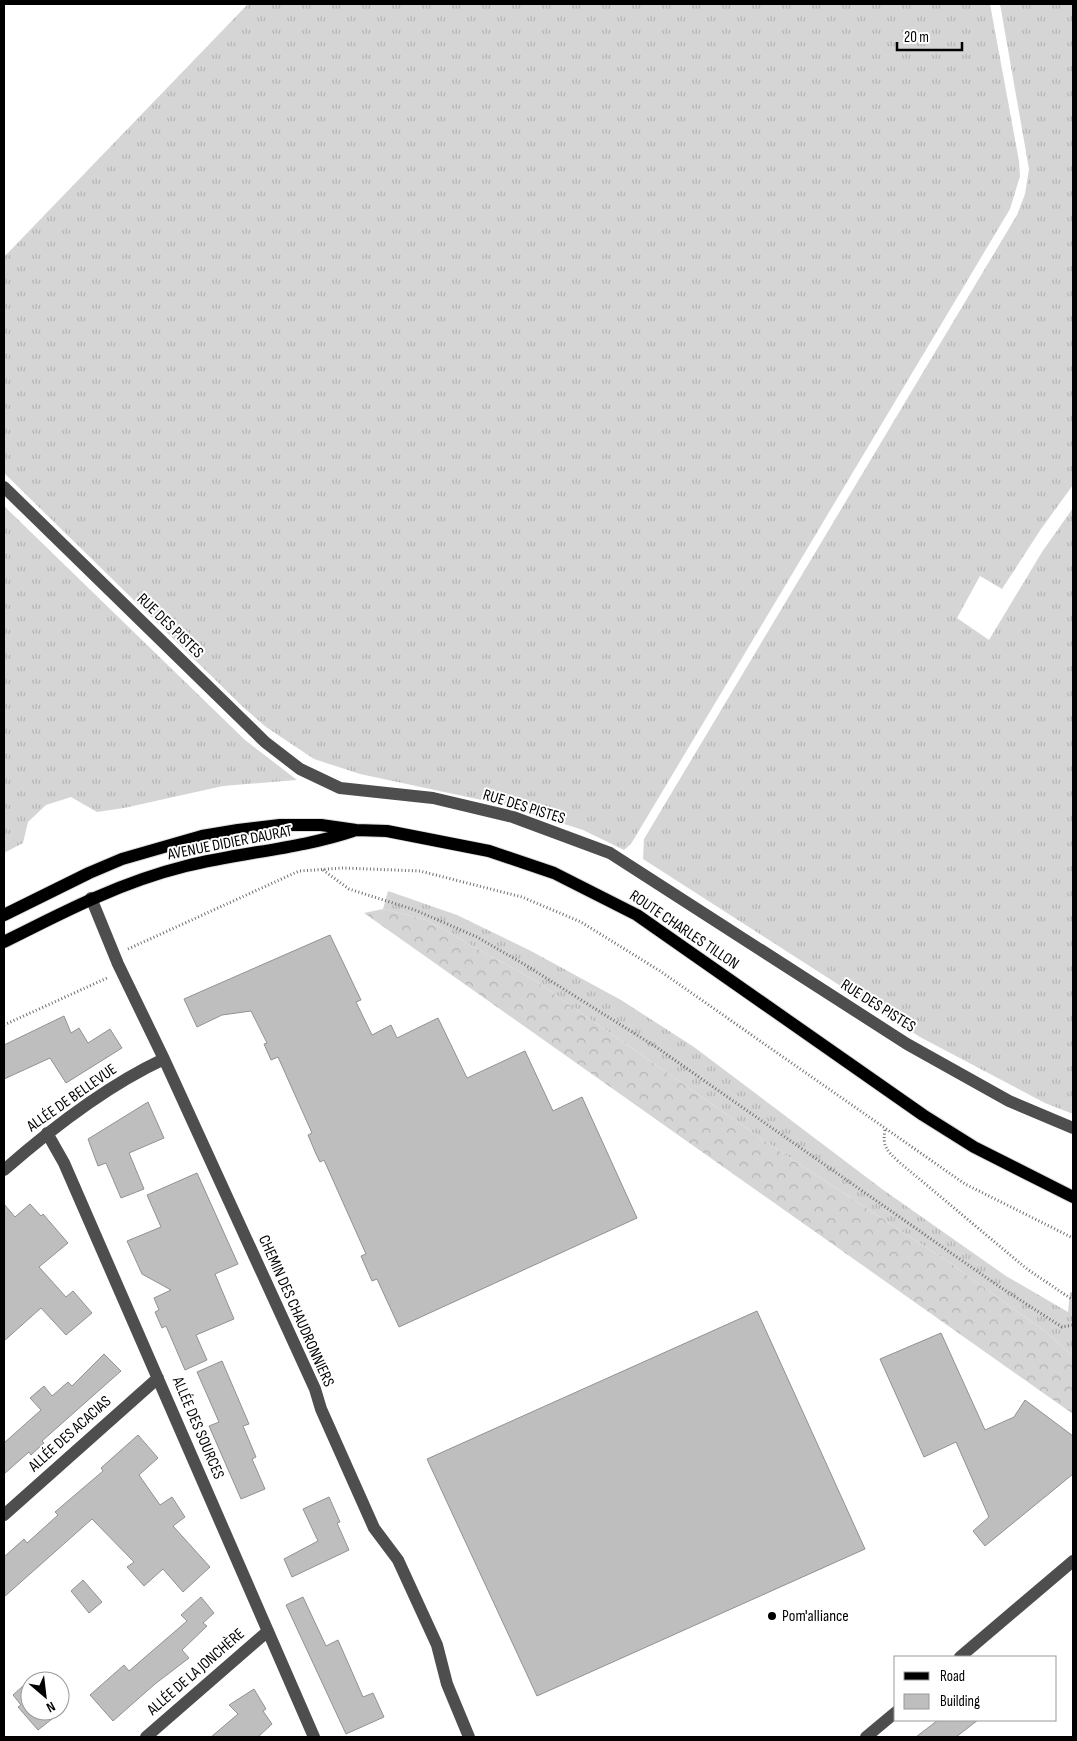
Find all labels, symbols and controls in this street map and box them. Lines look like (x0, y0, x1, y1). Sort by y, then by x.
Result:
scale bar (897, 20, 962, 52)
text: 20 m (904, 28, 929, 47)
street label: RUE DES PISTES (133, 590, 207, 662)
street label: RUE DES PISTES (481, 786, 567, 829)
street label: AVENUE DIDIER DAURAT (165, 822, 294, 865)
street label: ROUTE CHARLES TILLON (626, 886, 742, 974)
street label: RUE DES PISTES (837, 975, 919, 1037)
street label: ALLÉE DE BELLEVUE (23, 1060, 121, 1137)
street label: CHEMIN DES CHAUDRONNIERS (254, 1232, 338, 1390)
street label: ALLÉE DES SOURCES (167, 1373, 228, 1482)
street label: ALLÉE DES ACACIAS (24, 1392, 115, 1477)
place label: Pom'alliance (782, 1607, 849, 1626)
marker: Pom'alliance (766, 1610, 778, 1622)
street label: ALLÉE DE LA JONCHÈRE (143, 1625, 249, 1720)
legend (894, 1656, 1057, 1721)
text: Road (940, 1667, 965, 1686)
north arrow (20, 1671, 70, 1721)
text: Building (940, 1692, 980, 1711)
text: N (44, 1698, 58, 1716)

